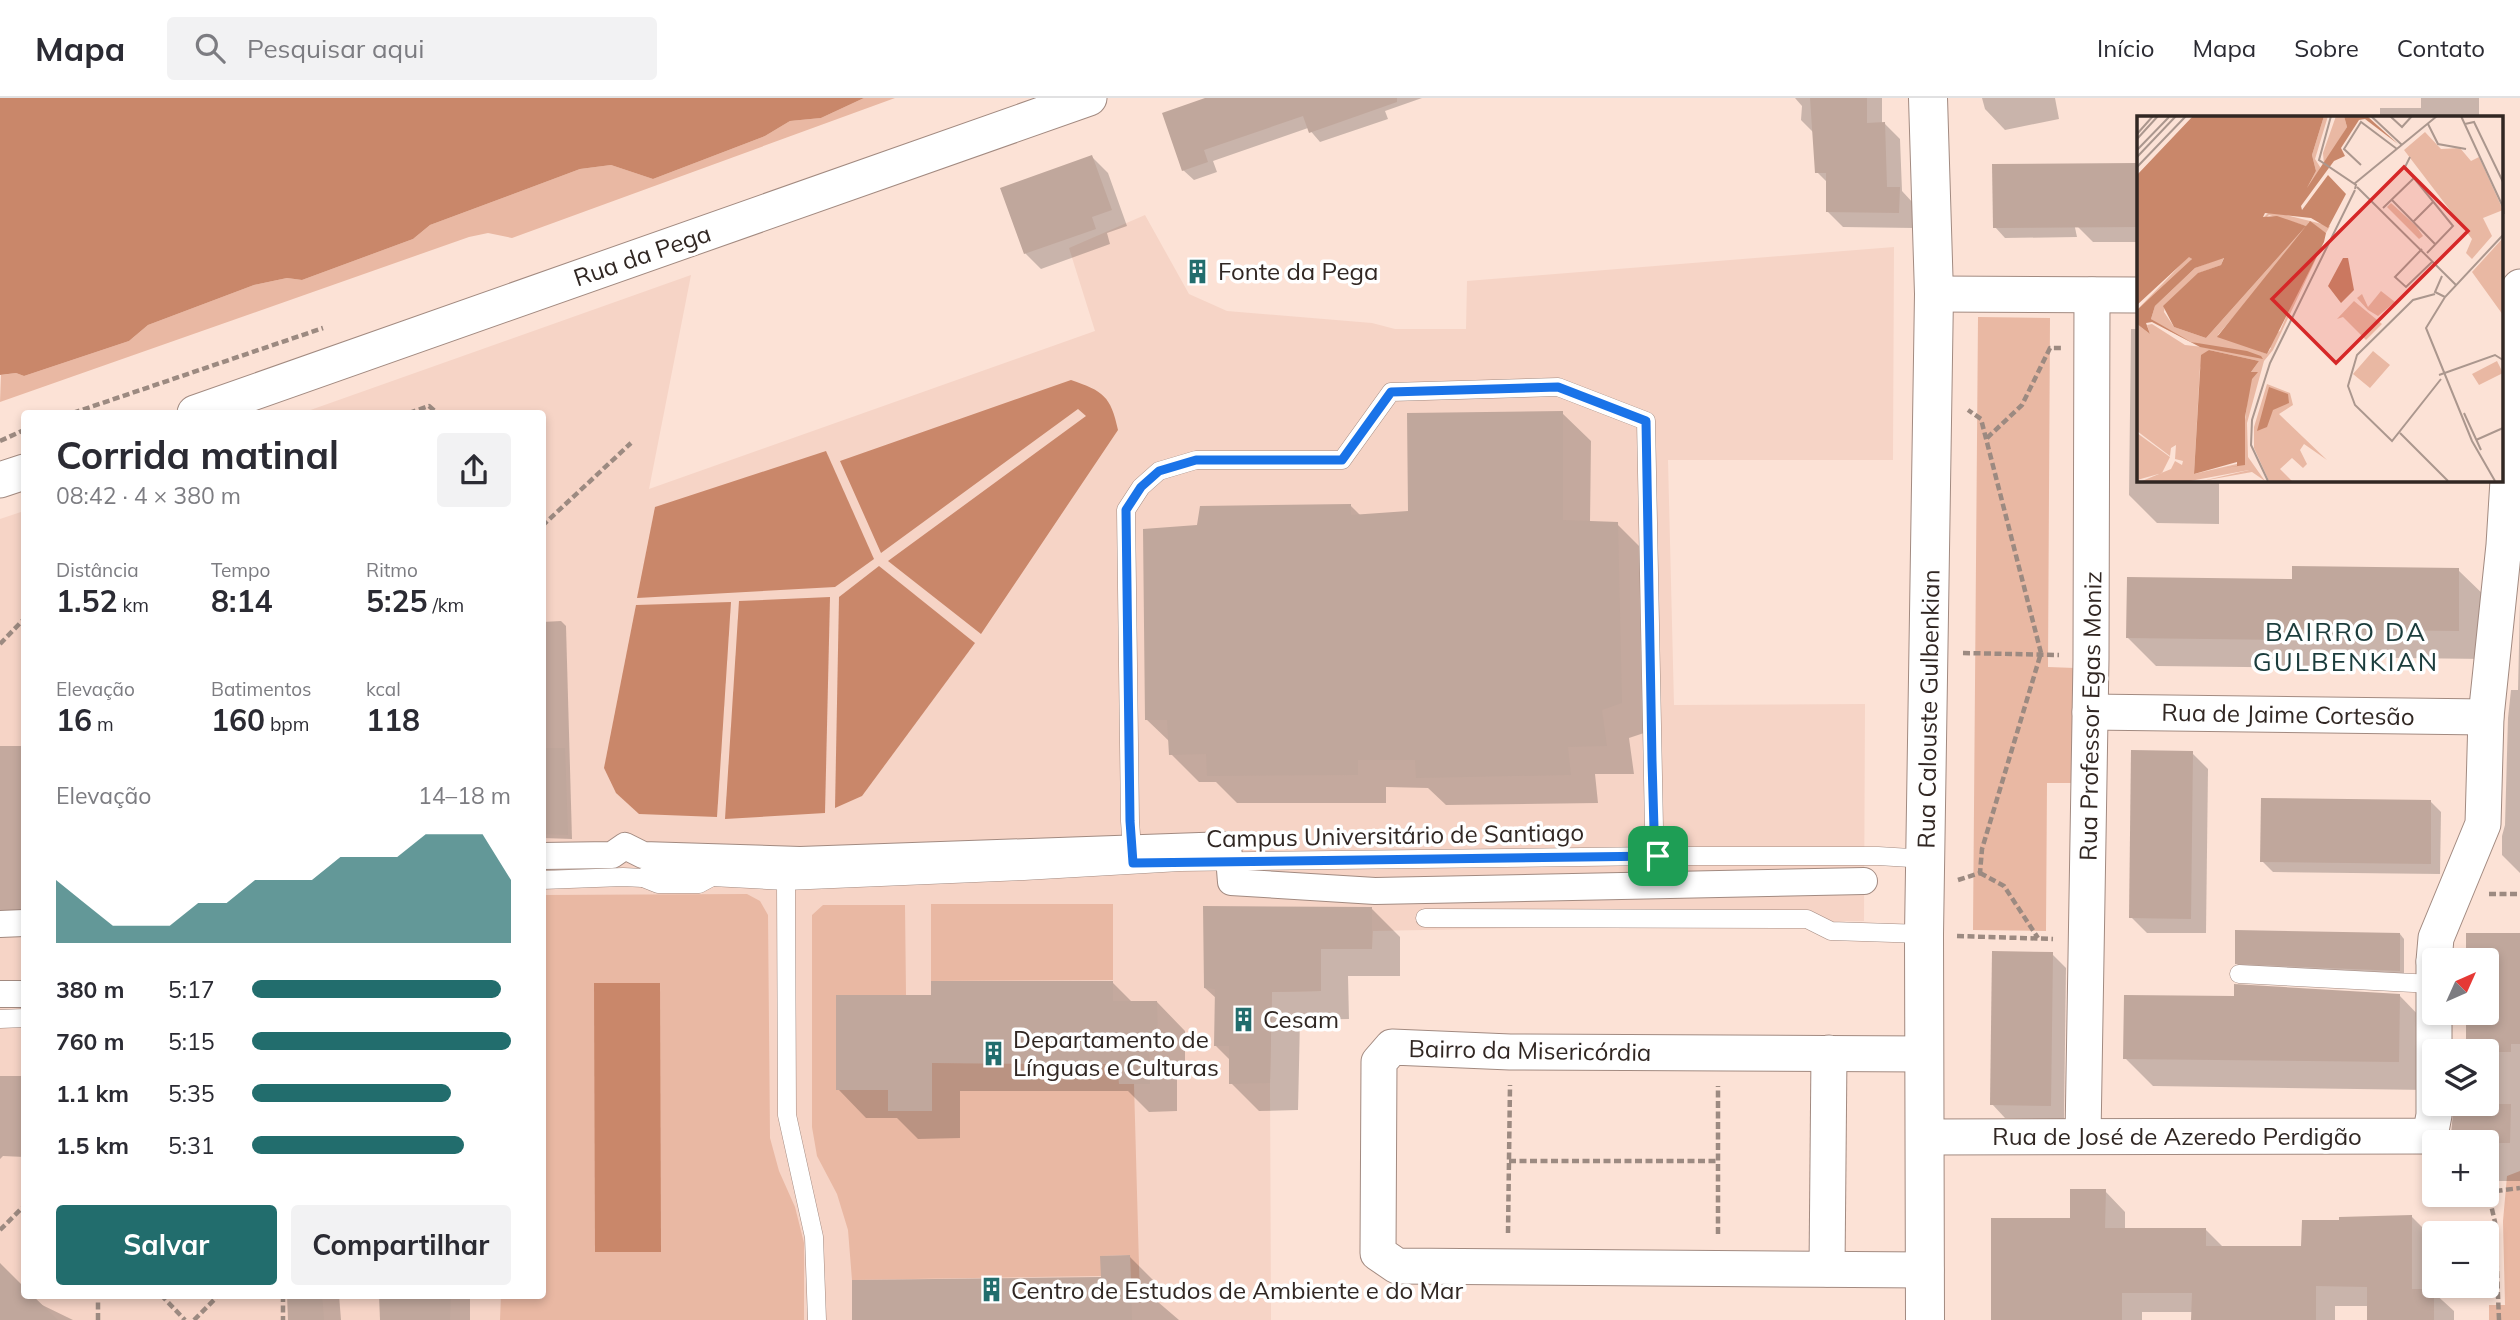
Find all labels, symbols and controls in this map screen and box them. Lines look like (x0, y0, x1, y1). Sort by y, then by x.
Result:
search box (167, 17, 657, 80)
text: Mapa (35, 28, 125, 69)
icon: search (191, 29, 229, 67)
text: Pesquisar aqui (247, 32, 424, 65)
text: Início (2097, 33, 2154, 63)
text: Mapa (2192, 33, 2256, 63)
text: Sobre (2294, 33, 2359, 63)
text: Contato (2397, 33, 2485, 63)
inset map (2137, 116, 2502, 481)
street label: Rua da Pega (569, 218, 715, 292)
place label: Fonte da Pega (1218, 256, 1378, 286)
building icon: Fonte da Pega (1184, 257, 1212, 285)
text: Corrida matinal (56, 431, 339, 479)
button: share (437, 433, 511, 507)
text: 08:42 · 4 × 380 m (56, 481, 241, 510)
text: Distância (56, 558, 139, 582)
text: Tempo (211, 558, 270, 582)
text: Ritmo (366, 558, 418, 582)
street label: Rua Calouste Gulbenkian (1911, 569, 1945, 849)
street label: Rua Professor Egas Moniz (2072, 571, 2108, 861)
text: 1.52 (56, 582, 117, 620)
text: 8:14 (211, 582, 272, 620)
text: 5:25 (366, 582, 427, 620)
text: km (117, 593, 149, 617)
text: /km (427, 593, 464, 617)
district label: BAIRRO DA GULBENKIAN (2253, 615, 2439, 678)
text: Elevação (56, 677, 135, 701)
text: Batimentos (211, 677, 311, 701)
text: kcal (366, 677, 401, 701)
street label: Rua de Jaime Cortesão (2161, 697, 2415, 731)
text: 16 (56, 701, 92, 739)
text: 160 (211, 701, 265, 739)
text: 118 (366, 701, 420, 739)
text: m (92, 712, 114, 736)
text: bpm (265, 712, 309, 736)
text: Elevação (56, 781, 151, 810)
text: 14–18 m (418, 781, 511, 810)
street label: Campus Universitário de Santiago (1206, 817, 1584, 853)
pin (1628, 826, 1688, 886)
icon: arrive (1639, 837, 1677, 875)
north arrow (2422, 948, 2499, 1026)
map controls (2422, 948, 2499, 1298)
text: 380 m (56, 975, 124, 1004)
text: 5:17 (168, 975, 215, 1004)
place label: Cesam (1263, 1004, 1339, 1034)
building icon: Cesam (1229, 1005, 1257, 1033)
place label: Departamento de Línguas e Culturas (1013, 1024, 1219, 1082)
text: 760 m (56, 1027, 124, 1056)
text: 5:15 (168, 1027, 215, 1056)
street label: Bairro da Misericórdia (1408, 1033, 1652, 1067)
building icon: Departamento de Línguas e Culturas (979, 1039, 1007, 1067)
button: layers (2422, 1039, 2499, 1116)
text: 1.1 km (56, 1079, 129, 1108)
text: 5:35 (168, 1079, 215, 1108)
street label: Rua de José de Azeredo Perdigão (1992, 1121, 2362, 1151)
button: + (2422, 1130, 2499, 1207)
text: 1.5 km (56, 1131, 129, 1160)
text: 5:31 (168, 1131, 215, 1160)
button: Salvar (56, 1205, 277, 1285)
button: Compartilhar (291, 1205, 511, 1285)
button: − (2422, 1221, 2499, 1298)
place label: Centro de Estudos de Ambiente e do Mar (1011, 1275, 1464, 1305)
building icon: Centro de Estudos de Ambiente e do Mar (977, 1276, 1005, 1304)

